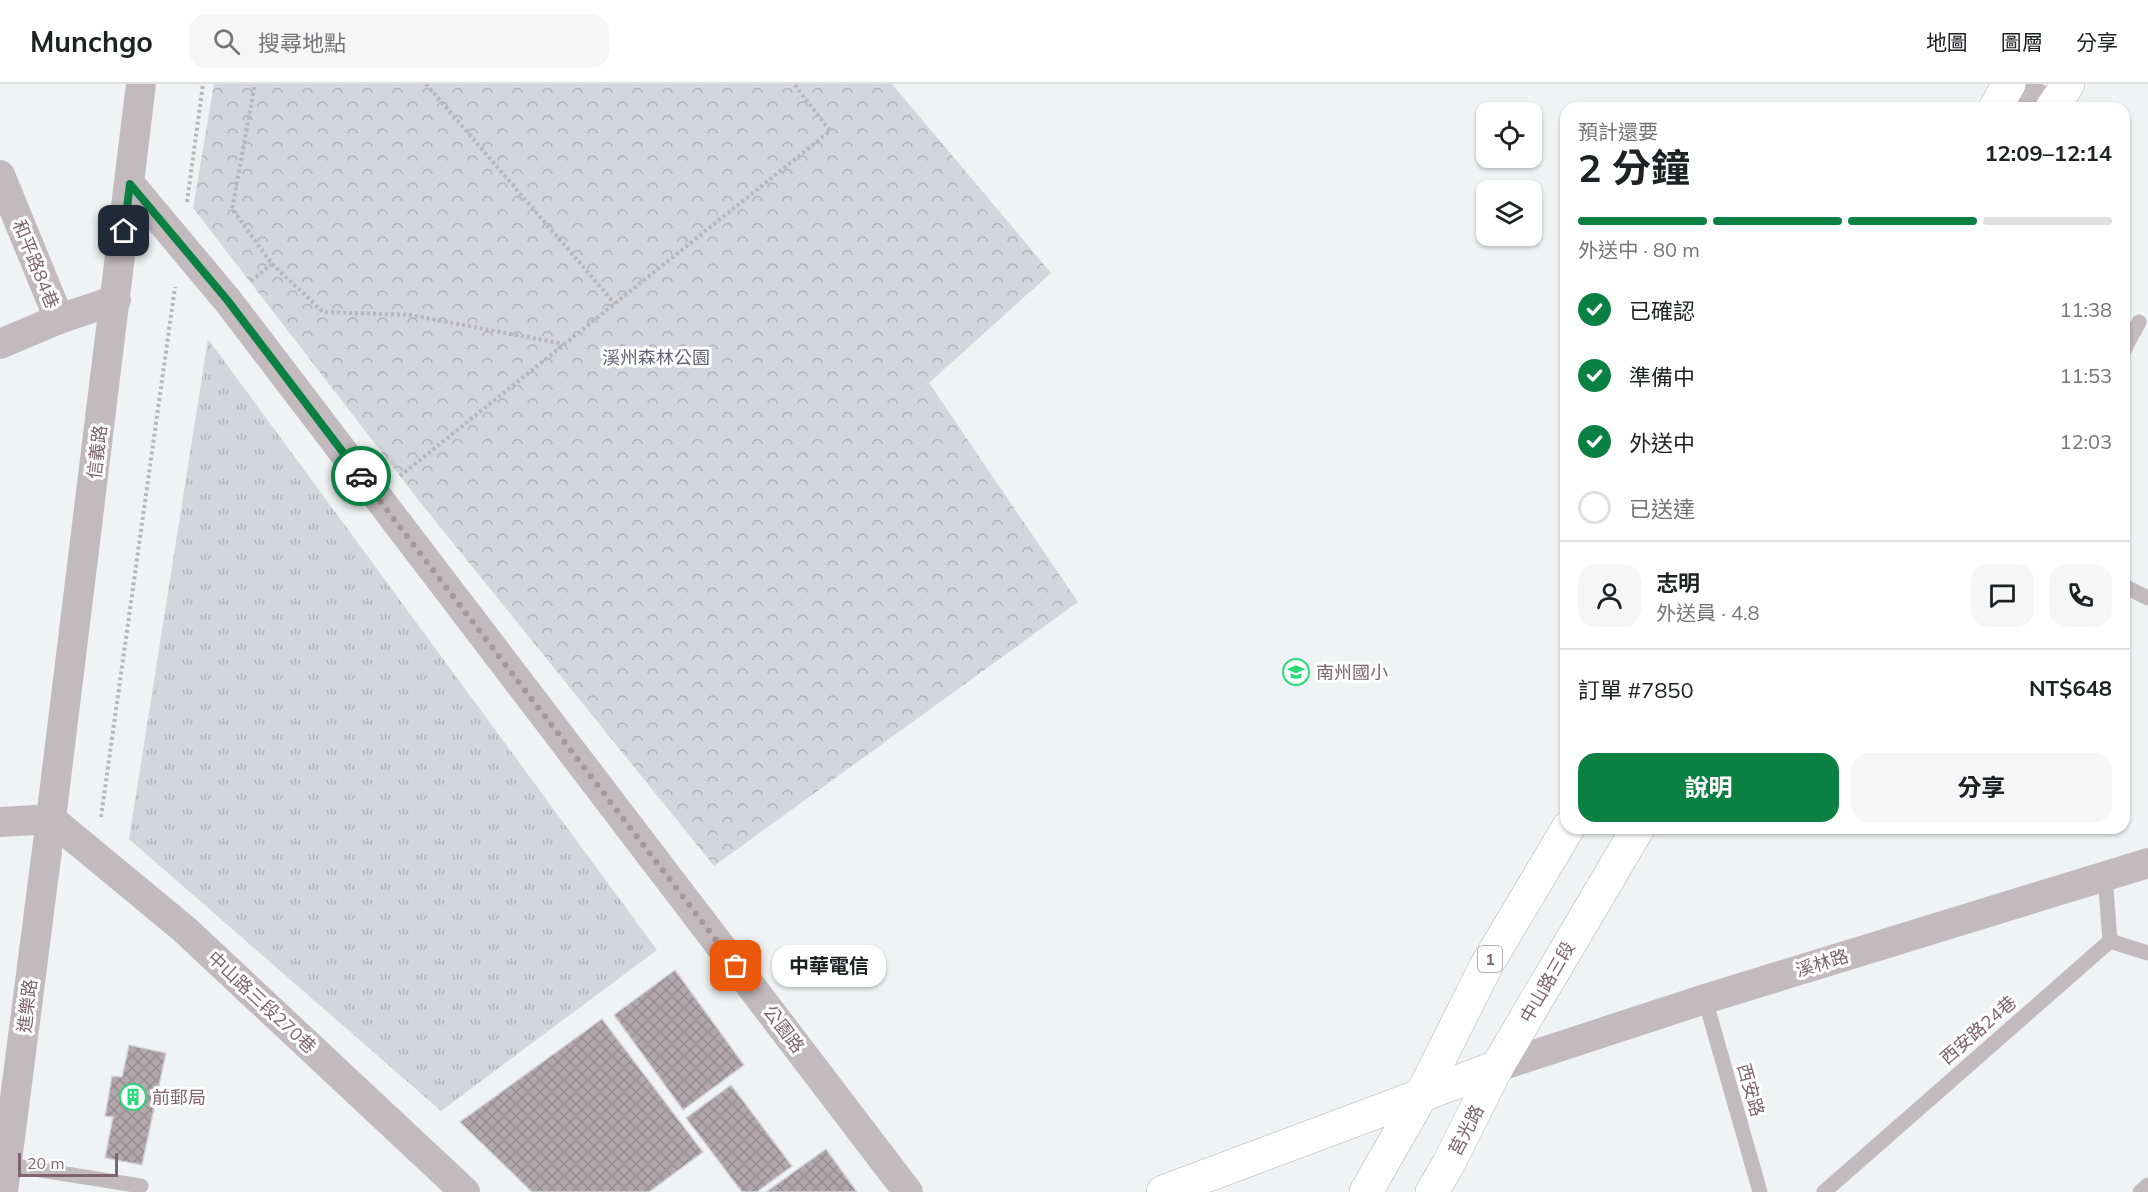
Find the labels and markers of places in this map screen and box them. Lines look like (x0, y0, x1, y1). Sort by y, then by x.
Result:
pin (98, 205, 149, 256)
school or university icon: 南州國小 (1281, 657, 1311, 687)
place label: 南州國小 (1316, 661, 1388, 684)
pin (710, 940, 761, 991)
callout: 中華電信 (772, 945, 886, 987)
building icon: 前郵局 (118, 1082, 148, 1112)
place label: 前郵局 (152, 1086, 206, 1109)

